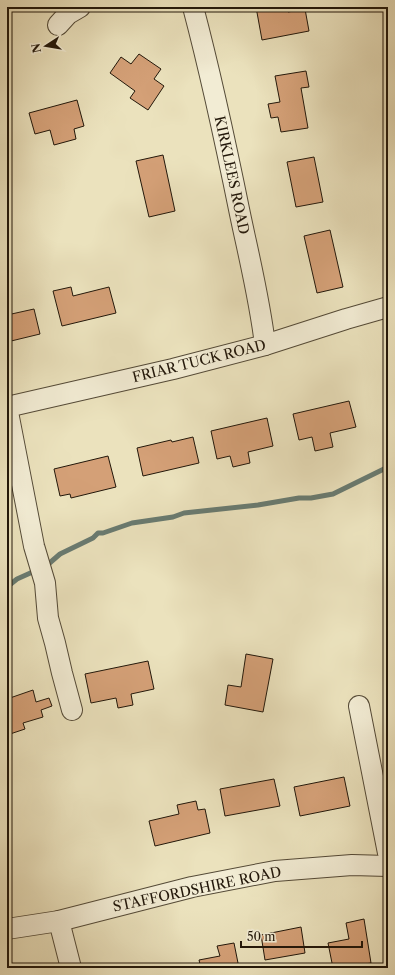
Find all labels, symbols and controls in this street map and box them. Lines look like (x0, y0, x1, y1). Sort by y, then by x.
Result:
north arrow (26, 26, 66, 66)
text: N (28, 42, 44, 54)
street label: KIRKLEES ROAD (211, 114, 253, 236)
street label: FRIAR TUCK ROAD (130, 336, 268, 386)
street label: STAFFORDSHIRE ROAD (111, 862, 283, 916)
scale bar (241, 923, 362, 949)
text: 50 m (247, 929, 276, 944)

